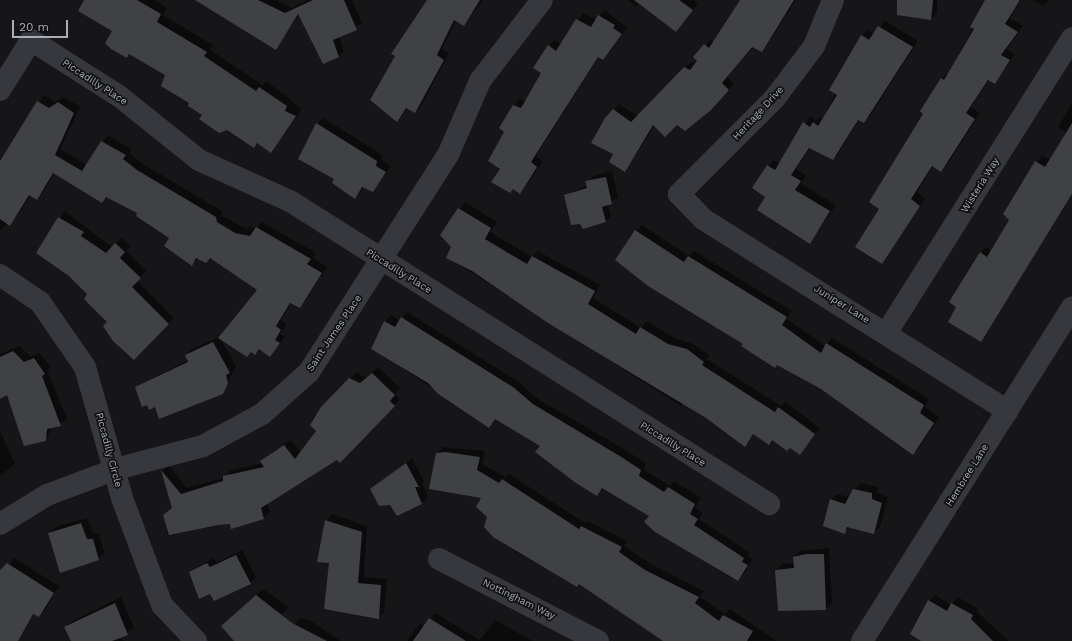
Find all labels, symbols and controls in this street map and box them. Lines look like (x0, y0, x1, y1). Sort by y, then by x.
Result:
scale bar (14, 12, 70, 38)
text: 20 m (19, 20, 49, 34)
street label: Piccadilly Place (60, 56, 130, 108)
street label: Heritage Drive (730, 84, 786, 142)
street label: Wisteria Way (958, 155, 1002, 215)
street label: Piccadilly Place (364, 246, 434, 296)
street label: Juniper Lane (812, 282, 872, 326)
street label: Saint James Place (304, 292, 364, 374)
street label: Piccadilly Circle (93, 411, 125, 489)
street label: Piccadilly Place (638, 419, 708, 469)
street label: Hembree Lane (943, 442, 991, 508)
street label: Nottingham Way (481, 576, 557, 622)

